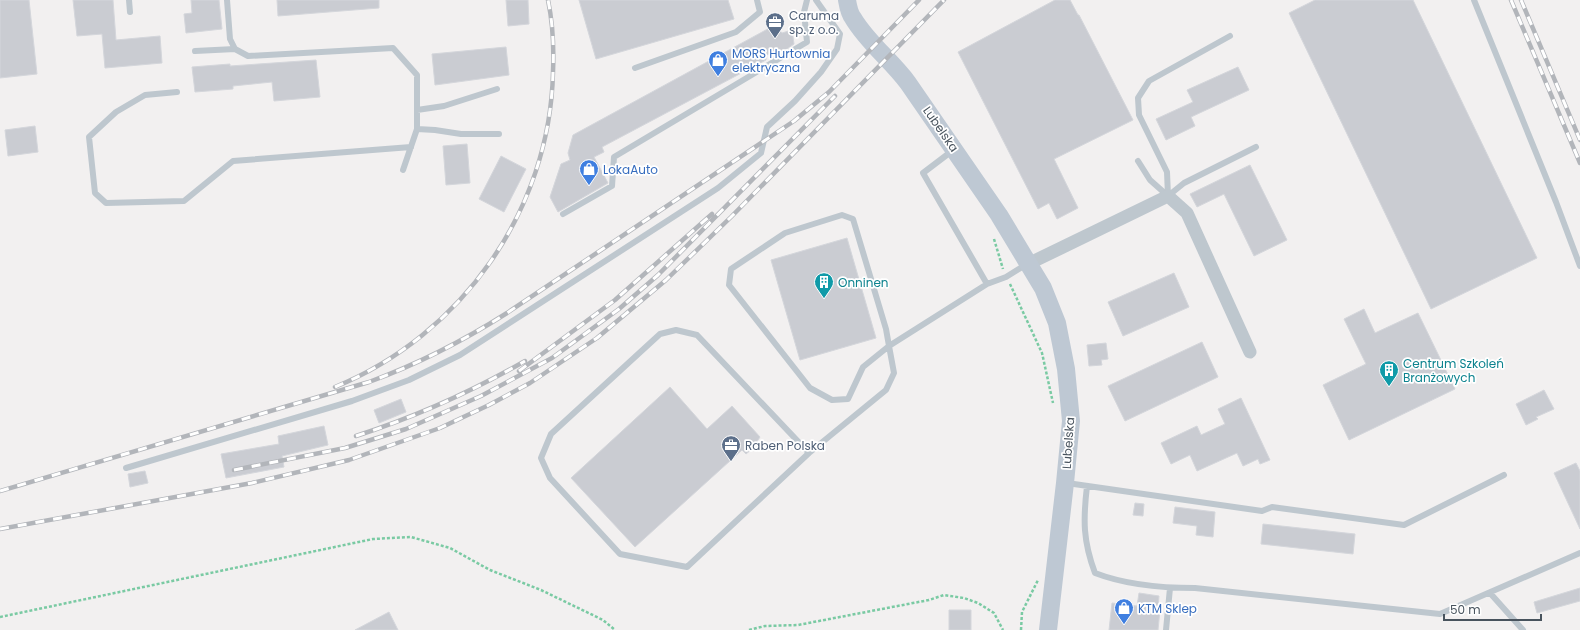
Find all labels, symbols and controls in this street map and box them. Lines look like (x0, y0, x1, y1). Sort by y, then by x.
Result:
place label: Caruma sp. z o.o. (789, 7, 839, 38)
office icon: Caruma sp. z o.o. (764, 11, 786, 39)
place label: MORS Hurtownia elektryczna (732, 45, 830, 76)
shop icon: MORS Hurtownia elektryczna (707, 49, 729, 77)
street label: Lubelska (919, 103, 963, 155)
shop icon: LokaAuto (578, 158, 600, 186)
place label: LokaAuto (603, 161, 658, 178)
building icon: Onninen (813, 271, 835, 299)
place label: Onninen (838, 274, 889, 291)
place label: Centrum Szkoleń Branżowych (1403, 355, 1504, 386)
building icon: Centrum Szkoleń Branżowych (1378, 359, 1400, 387)
street label: Lubelska (1058, 417, 1078, 469)
office icon: Raben Polska (720, 434, 742, 462)
place label: Raben Polska (745, 437, 825, 454)
scale bar (1444, 596, 1541, 622)
shop icon: KTM Sklep (1113, 597, 1135, 625)
place label: KTM Sklep (1138, 600, 1197, 617)
text: 50 m (1450, 601, 1481, 618)

